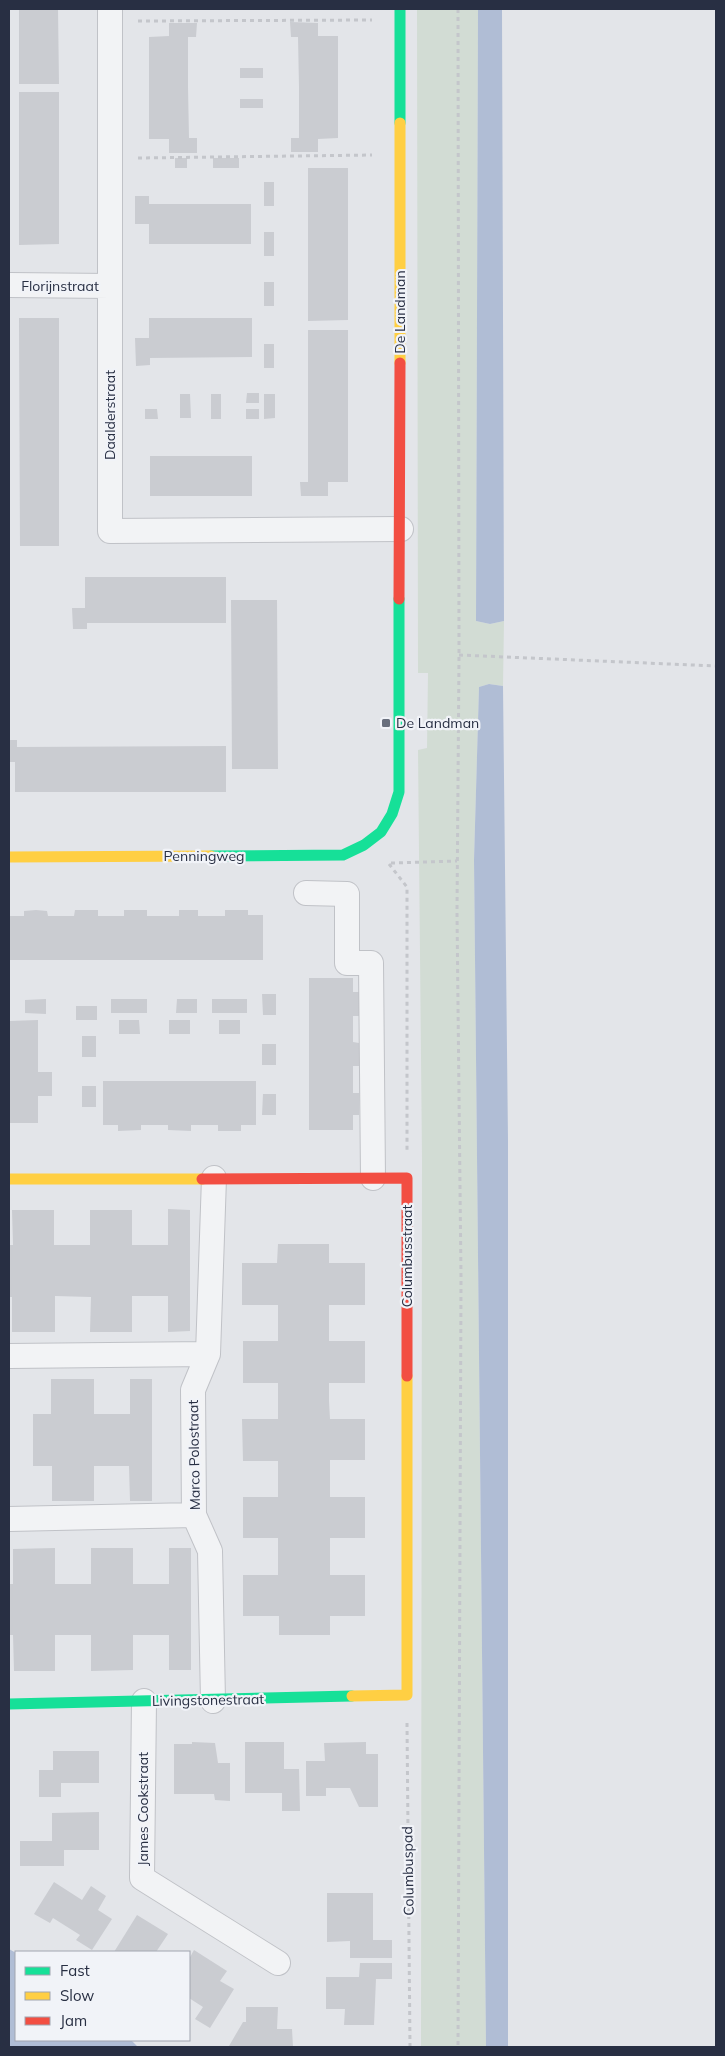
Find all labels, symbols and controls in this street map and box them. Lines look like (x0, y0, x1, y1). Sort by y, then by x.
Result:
street label: De Landman (391, 270, 409, 354)
street label: Florijnstraat (21, 277, 99, 295)
street label: Daalderstraat (101, 370, 119, 460)
place label: De Landman (396, 714, 479, 732)
marker: De Landman (380, 717, 392, 729)
street label: Penningweg (164, 847, 244, 865)
street label: Columbusstraat (398, 1205, 416, 1307)
street label: Marco Polostraat (184, 1400, 204, 1510)
street label: Livingstonestraat (152, 1690, 264, 1710)
street label: James Cookstraat (134, 1752, 152, 1866)
street label: Columbuspad (398, 1826, 418, 1916)
legend (15, 1951, 190, 2041)
text: Fast (60, 1961, 90, 1980)
text: Slow (60, 1986, 94, 2005)
text: Jam (60, 2011, 87, 2030)

